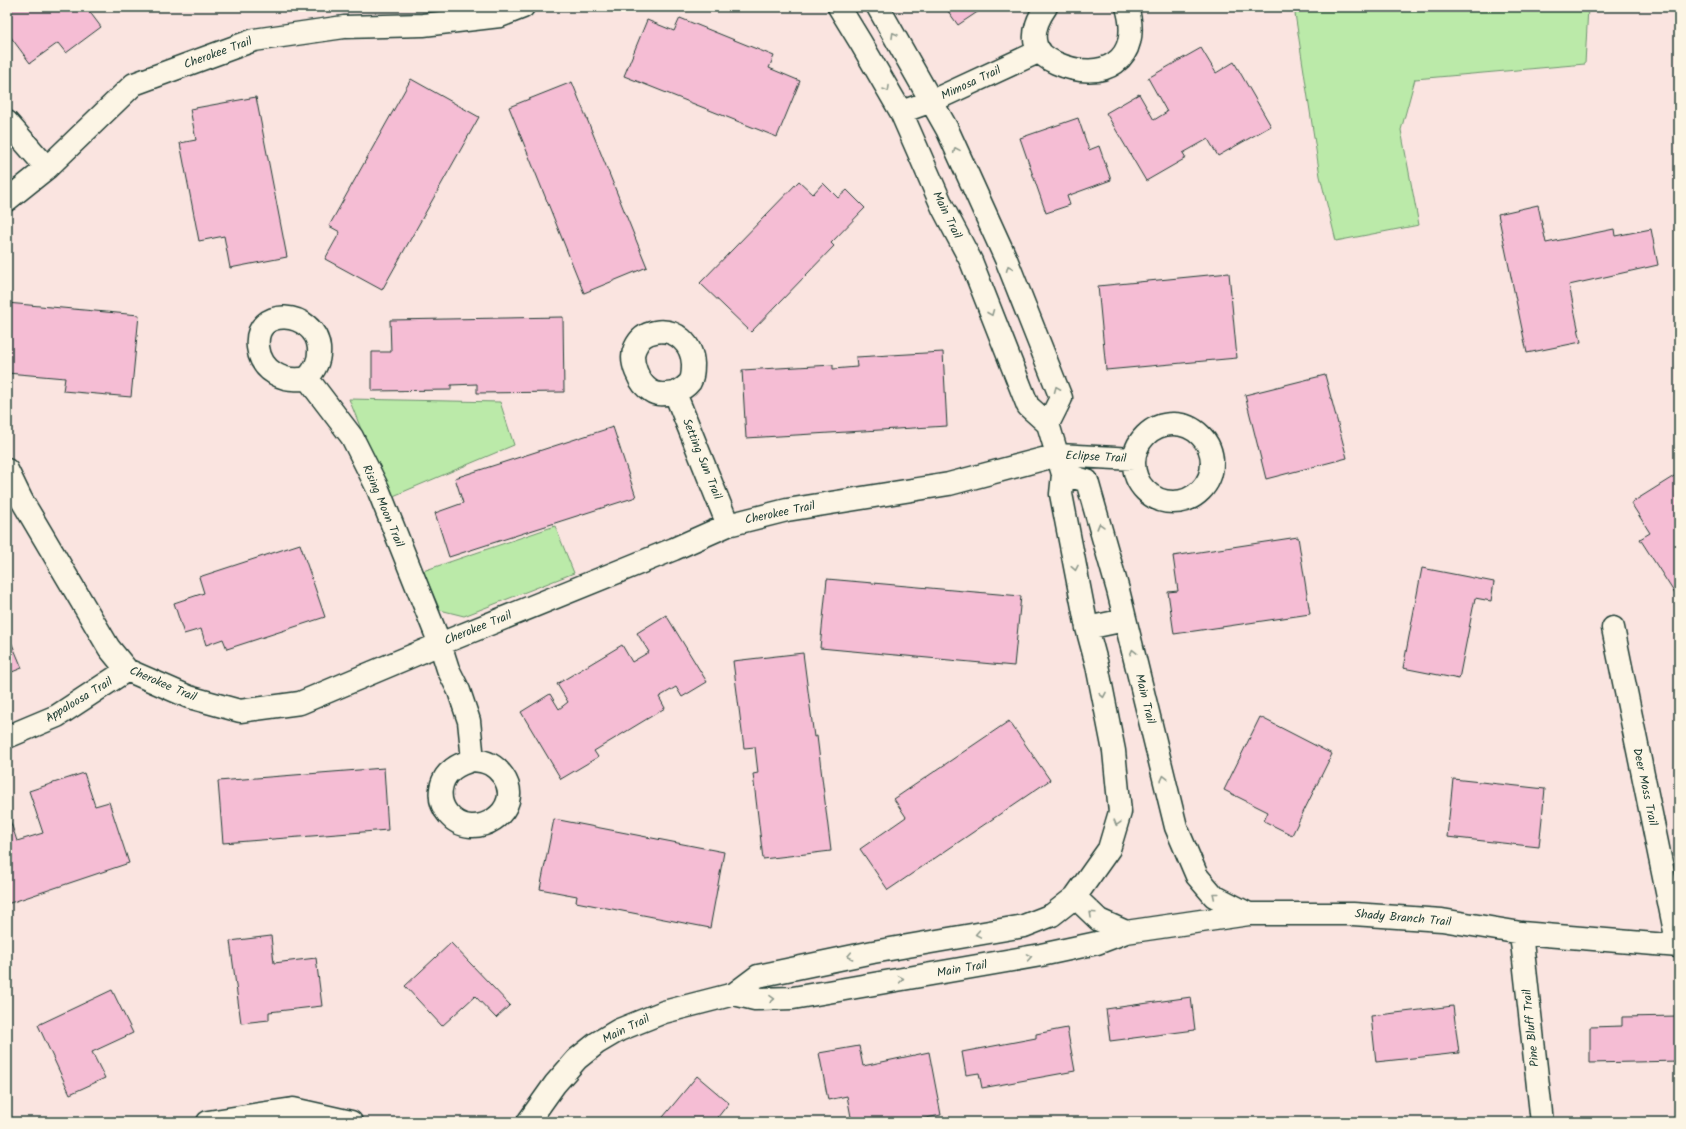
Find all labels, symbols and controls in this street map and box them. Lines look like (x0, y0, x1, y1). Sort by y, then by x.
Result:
street label: Cherokee Trail (181, 32, 255, 74)
one-way arrow (892, 32, 899, 39)
street label: Mimosa Trail (938, 61, 1004, 105)
one-way arrow (883, 84, 890, 92)
one-way arrow (953, 146, 961, 154)
street label: Main Trail (927, 188, 967, 242)
one-way arrow (1006, 265, 1014, 272)
one-way arrow (987, 309, 995, 316)
one-way arrow (1054, 386, 1062, 393)
street label: Setting Sun Trail (677, 416, 727, 502)
street label: Eclipse Trail (1065, 446, 1127, 468)
street label: Rising Moon Trail (357, 462, 409, 550)
street label: Cherokee Trail (743, 496, 817, 530)
one-way arrow (1096, 523, 1105, 530)
one-way arrow (1071, 564, 1079, 571)
street label: Cherokee Trail (441, 606, 515, 650)
one-way arrow (1129, 649, 1138, 656)
street label: Cherokee Trail (126, 661, 200, 707)
street label: Appaloosa Trail (42, 672, 116, 728)
street label: Main Trail (1130, 672, 1160, 726)
one-way arrow (1098, 691, 1106, 698)
street label: Deer Moss Trail (1627, 746, 1663, 828)
one-way arrow (1160, 775, 1169, 782)
one-way arrow (1113, 819, 1122, 826)
one-way arrow (1212, 893, 1220, 900)
street label: Shady Branch Trail (1354, 904, 1452, 932)
one-way arrow (1089, 911, 1097, 919)
one-way arrow (975, 929, 981, 938)
one-way arrow (847, 952, 853, 960)
one-way arrow (1026, 953, 1032, 962)
street label: Main Trail (935, 955, 989, 983)
one-way arrow (897, 976, 904, 984)
street label: Pine Bluff Trail (1517, 988, 1545, 1068)
one-way arrow (769, 994, 775, 1003)
street label: Main Trail (599, 1009, 653, 1049)

